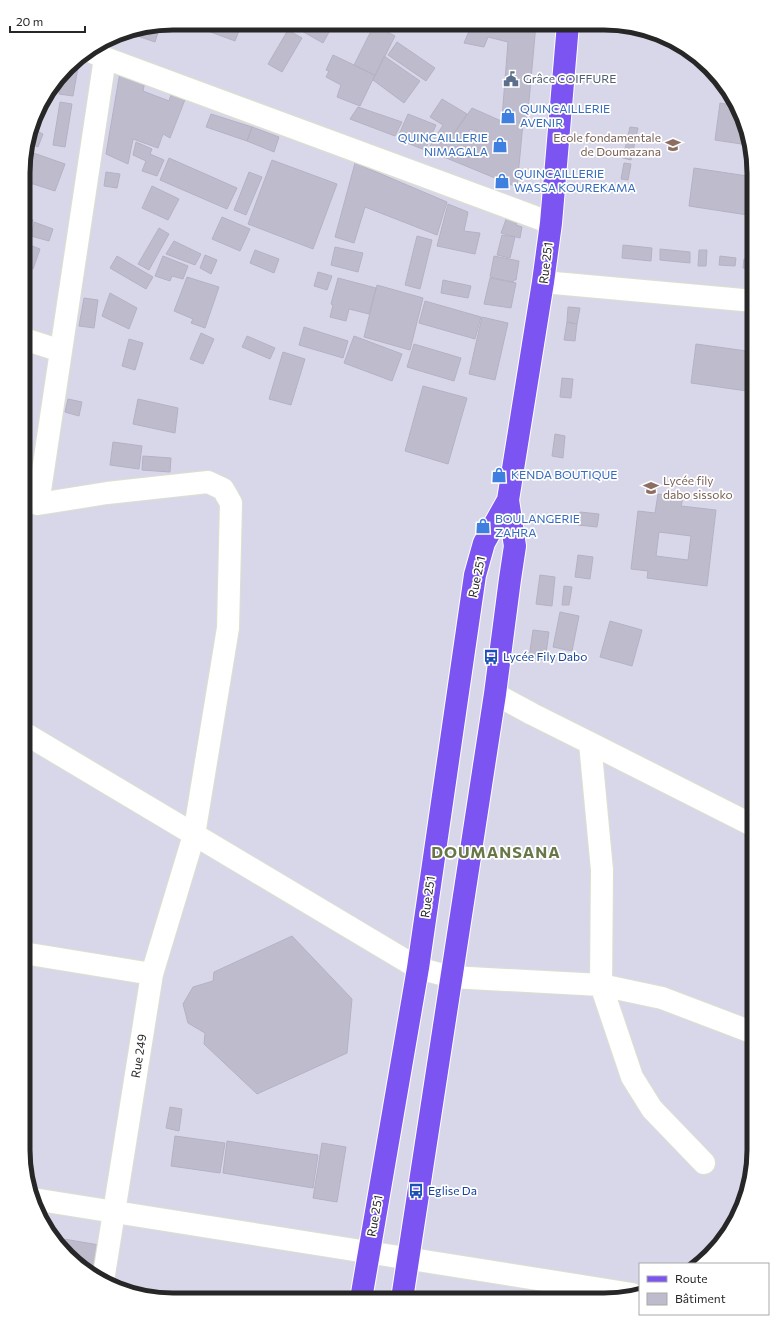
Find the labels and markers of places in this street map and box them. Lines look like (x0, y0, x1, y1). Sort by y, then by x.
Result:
public building icon: Grâce COIFFURE (502, 70, 520, 88)
place label: Grâce COIFFURE (523, 71, 616, 85)
place label: QUINCAILLERIE AVENIR (520, 101, 610, 129)
shop icon: QUINCAILLERIE AVENIR (499, 107, 517, 125)
place label: QUINCAILLERIE NIMAGALA (398, 130, 488, 158)
place label: Ecole fondamentale de Doumazana (553, 130, 661, 158)
shop icon: QUINCAILLERIE NIMAGALA (491, 136, 509, 154)
school or university icon: Ecole fondamentale de Doumazana (664, 136, 682, 154)
place label: QUINCAILLERIE WASSA KOUREKAMA (514, 166, 636, 194)
shop icon: QUINCAILLERIE WASSA KOUREKAMA (493, 172, 511, 190)
shop icon: KENDA BOUTIQUE (490, 466, 508, 484)
place label: KENDA BOUTIQUE (511, 467, 617, 481)
place label: Lycée fily dabo sissoko (663, 473, 733, 501)
school or university icon: Lycée fily dabo sissoko (642, 479, 660, 497)
place label: BOULANGERIE ZAHRA (495, 511, 580, 539)
shop icon: BOULANGERIE ZAHRA (474, 517, 492, 535)
bus stop icon: Lycée Fily Dabo (482, 648, 500, 666)
place label: Lycée Fily Dabo (503, 649, 587, 663)
bus stop icon: Eglise Da (407, 1182, 425, 1200)
place label: Eglise Da (428, 1183, 477, 1197)

